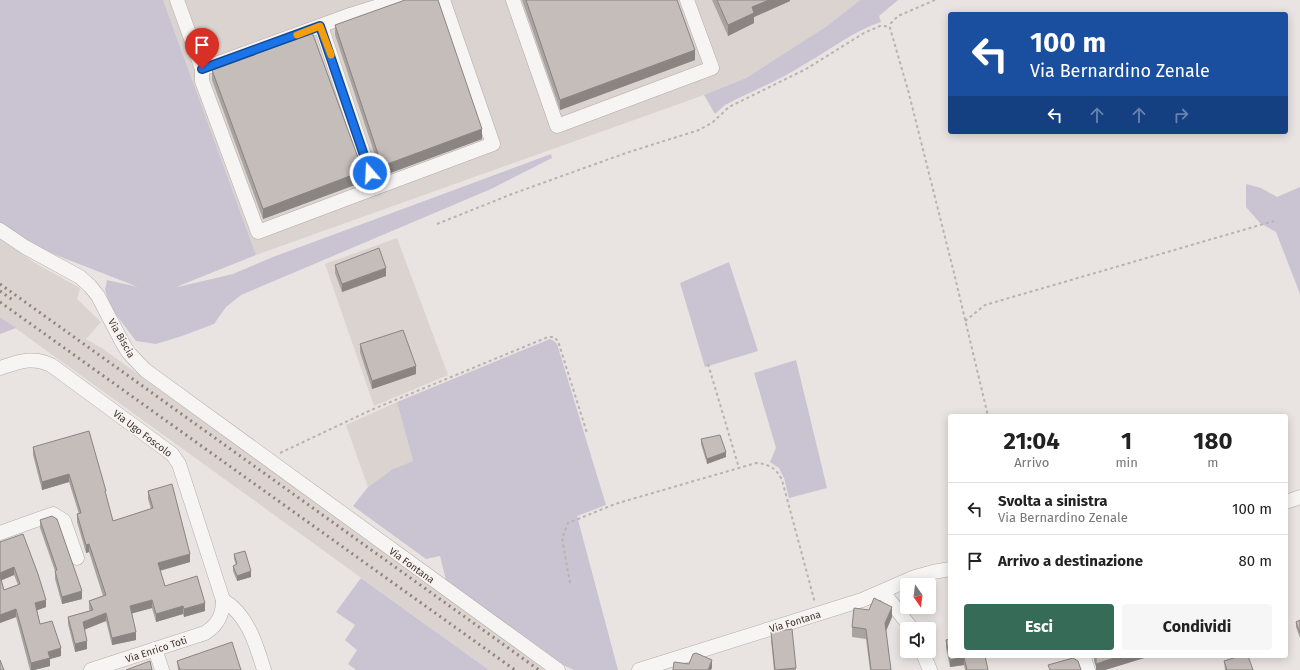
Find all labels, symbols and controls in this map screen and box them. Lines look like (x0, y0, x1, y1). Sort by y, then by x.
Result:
text: 100 m (1030, 26, 1106, 59)
pin (185, 28, 219, 69)
icon: left (964, 28, 1016, 80)
icon: arrive (191, 34, 213, 56)
text: Via Bernardino Zenale (1030, 60, 1210, 82)
icon: left (1044, 104, 1066, 126)
icon: ahead (1086, 104, 1108, 126)
icon: ahead (1128, 104, 1150, 126)
icon: right (1170, 104, 1192, 126)
position arrow (349, 152, 391, 194)
street label: Via Biscia (105, 317, 137, 360)
street label: Via Ugo Foscolo (110, 408, 174, 460)
text: 21:04 (1004, 427, 1060, 455)
text: 1 (1121, 427, 1132, 455)
text: 180 (1193, 427, 1232, 455)
text: Arrivo (1014, 455, 1049, 470)
text: min (1115, 455, 1138, 470)
text: m (1207, 455, 1218, 470)
text: Svolta a sinistra (998, 492, 1108, 510)
icon: left (964, 498, 986, 520)
text: 100 m (1232, 500, 1272, 518)
text: Via Bernardino Zenale (998, 510, 1128, 525)
street label: Via Fontana (386, 545, 436, 586)
icon: arrive (964, 550, 986, 572)
text: Arrivo a destinazione (998, 552, 1143, 570)
text: 80 m (1239, 552, 1272, 570)
north arrow (900, 578, 936, 614)
map controls (900, 578, 936, 658)
button: Esci (964, 604, 1114, 650)
button: Condividi (1122, 604, 1272, 650)
street label: Via Fontana (768, 608, 822, 635)
button: sound (900, 622, 936, 658)
street label: Via Enrico Toti (124, 634, 189, 666)

